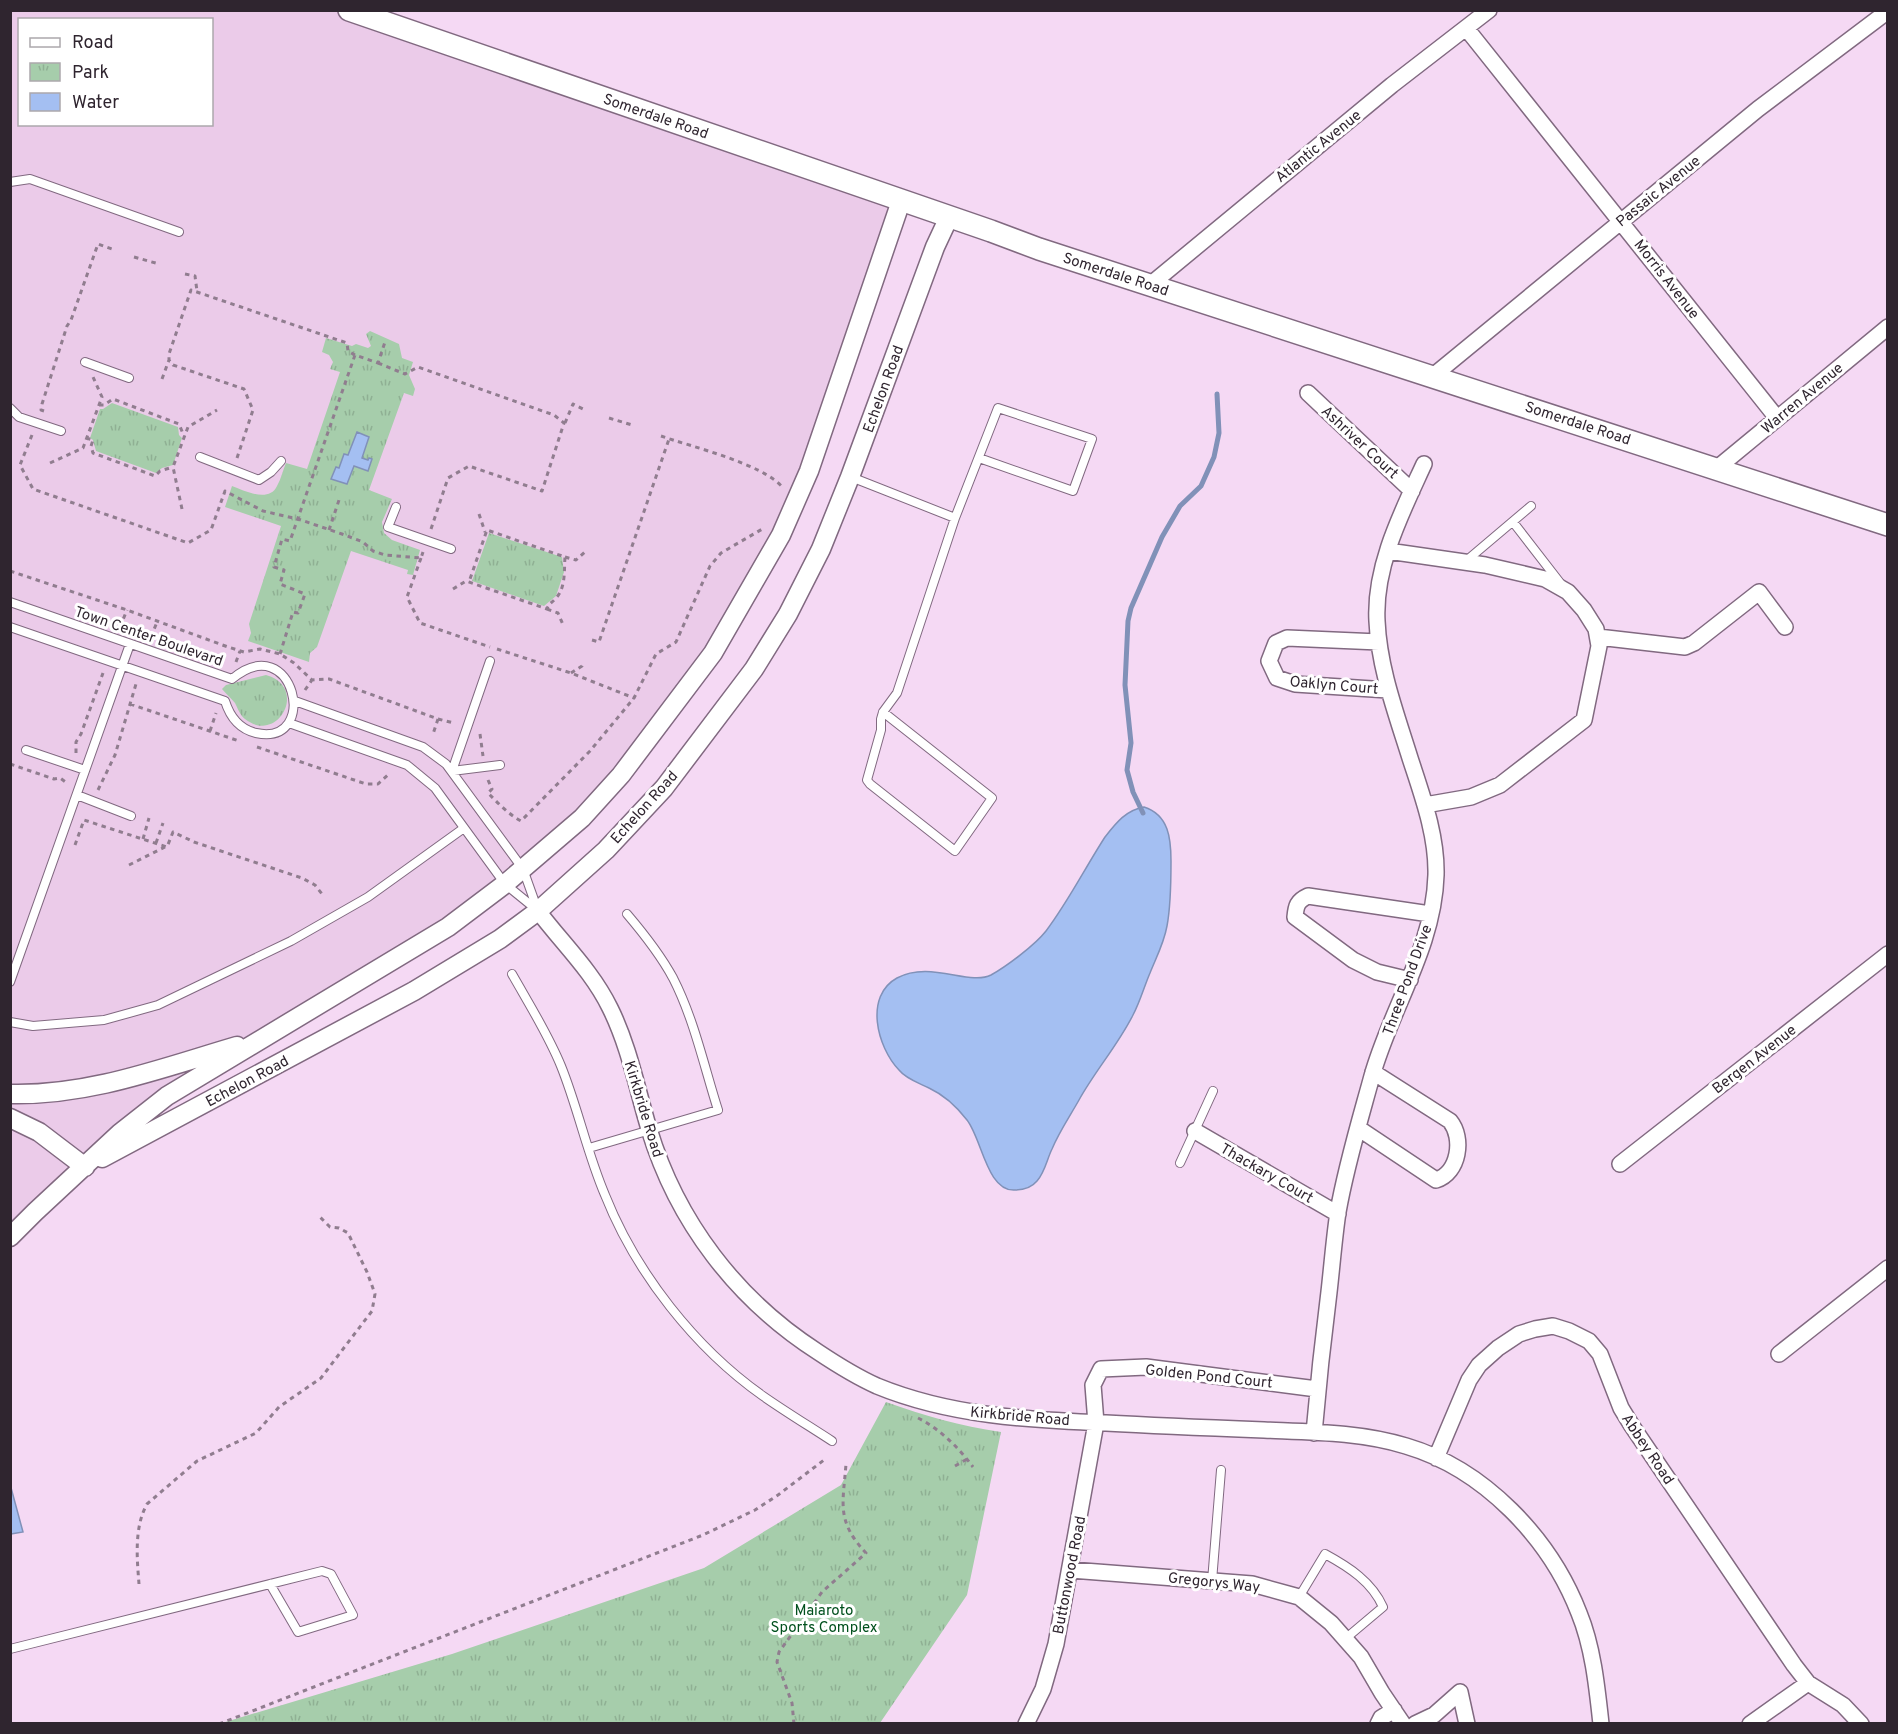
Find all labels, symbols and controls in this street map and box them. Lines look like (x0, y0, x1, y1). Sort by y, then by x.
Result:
legend (18, 18, 213, 126)
text: Road (72, 32, 114, 55)
text: Park (72, 62, 109, 85)
street label: Somerdale Road (600, 90, 711, 144)
text: Water (72, 92, 119, 115)
street label: Atlantic Avenue (1272, 107, 1366, 188)
street label: Passaic Avenue (1613, 152, 1705, 232)
street label: Morris Avenue (1629, 236, 1703, 324)
street label: Somerdale Road (1060, 249, 1171, 301)
street label: Echelon Road (860, 343, 909, 436)
street label: Warren Avenue (1758, 359, 1848, 439)
street label: Somerdale Road (1522, 398, 1633, 450)
street label: Ashriver Court (1316, 402, 1402, 484)
street label: Town Center Boulevard (72, 603, 225, 672)
street label: Oaklyn Court (1289, 673, 1379, 700)
street label: Echelon Road (607, 768, 683, 848)
street label: Three Pond Drive (1380, 922, 1437, 1039)
street label: Bergen Avenue (1709, 1021, 1801, 1099)
street label: Echelon Road (203, 1052, 293, 1112)
street label: Kirkbride Road (619, 1059, 666, 1160)
street label: Thackary Court (1216, 1140, 1316, 1209)
street label: Golden Pond Court (1144, 1361, 1274, 1394)
street label: Kirkbride Road (969, 1404, 1071, 1431)
street label: Abbey Road (1616, 1411, 1677, 1489)
street label: Buttonwood Road (1050, 1514, 1091, 1636)
street label: Gregorys Way (1167, 1569, 1261, 1598)
park label: Maiaroto Sports Complex (771, 1602, 878, 1638)

